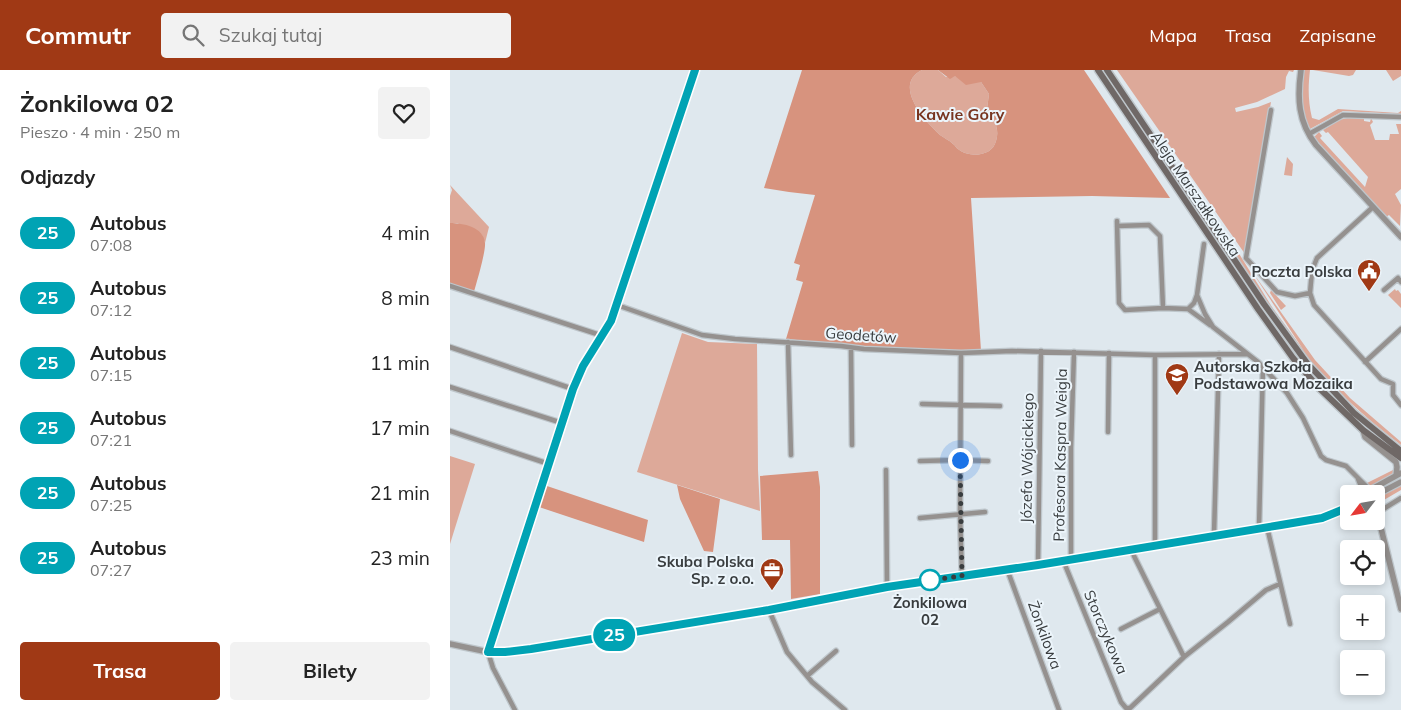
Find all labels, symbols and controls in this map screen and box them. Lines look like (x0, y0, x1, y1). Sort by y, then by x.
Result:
search box (161, 13, 511, 58)
text: Commutr (25, 20, 131, 50)
icon: search (179, 21, 207, 49)
text: Szukaj tutaj (219, 23, 322, 47)
text: Mapa (1149, 24, 1197, 47)
text: Trasa (1225, 24, 1272, 47)
text: Zapisane (1300, 24, 1376, 47)
button: heart (378, 87, 430, 139)
text: Żonkilowa 02 (20, 88, 174, 118)
district label: Kawie Góry (916, 104, 1005, 124)
text: Pieszo · 4 min · 250 m (20, 122, 180, 142)
street label: Aleja Marszałkowska (1147, 128, 1245, 260)
text: Odjazdy (20, 165, 95, 189)
text: Autobus (90, 211, 167, 235)
text: 25 (37, 221, 58, 244)
text: 4 min (381, 221, 430, 245)
text: 07:08 (90, 235, 132, 255)
public building icon: Poczta Polska (1356, 258, 1382, 292)
place label: Poczta Polska (1252, 262, 1352, 281)
text: Autobus (90, 276, 167, 300)
text: 25 (37, 286, 58, 309)
text: 8 min (381, 286, 430, 310)
text: 07:12 (90, 300, 132, 320)
street label: Geodetów (825, 323, 897, 347)
text: Autobus (90, 341, 167, 365)
text: 25 (37, 351, 58, 374)
text: 11 min (370, 351, 430, 375)
place label: Autorska Szkoła Podstawowa Mozaika (1194, 357, 1353, 393)
school or university icon: Autorska Szkoła Podstawowa Mozaika (1164, 362, 1190, 396)
text: 07:15 (90, 365, 132, 385)
street label: Profesora Kaspra Weigla (1049, 368, 1071, 542)
street label: Józefa Wójcickiego (1016, 393, 1038, 523)
text: Autobus (90, 406, 167, 430)
text: 25 (37, 416, 58, 439)
text: 17 min (370, 416, 430, 440)
text: 07:21 (90, 430, 132, 450)
your location (948, 448, 973, 473)
text: Autobus (90, 471, 167, 495)
text: 25 (37, 481, 58, 504)
text: 21 min (370, 481, 430, 505)
north arrow (1340, 485, 1385, 530)
map controls (1340, 485, 1385, 695)
text: 07:25 (90, 495, 132, 515)
text: Autobus (90, 536, 167, 560)
button: locate (1340, 540, 1385, 585)
text: 25 (37, 546, 58, 569)
text: 23 min (370, 546, 430, 570)
place label: Skuba Polska Sp. z o.o. (657, 552, 754, 588)
office icon: Skuba Polska Sp. z o.o. (759, 557, 785, 591)
text: 07:27 (90, 560, 132, 580)
marker: Żonkilowa 02 (919, 569, 941, 591)
street label: Storczykowa (1080, 587, 1132, 677)
place label: Żonkilowa 02 (893, 593, 967, 629)
button: + (1340, 595, 1385, 640)
street label: Żonkilowa (1024, 598, 1066, 672)
line badge: 25 (592, 619, 636, 651)
text: 25 (603, 623, 625, 646)
button: Trasa (20, 642, 220, 700)
button: Bilety (230, 642, 430, 700)
button: − (1340, 650, 1385, 695)

